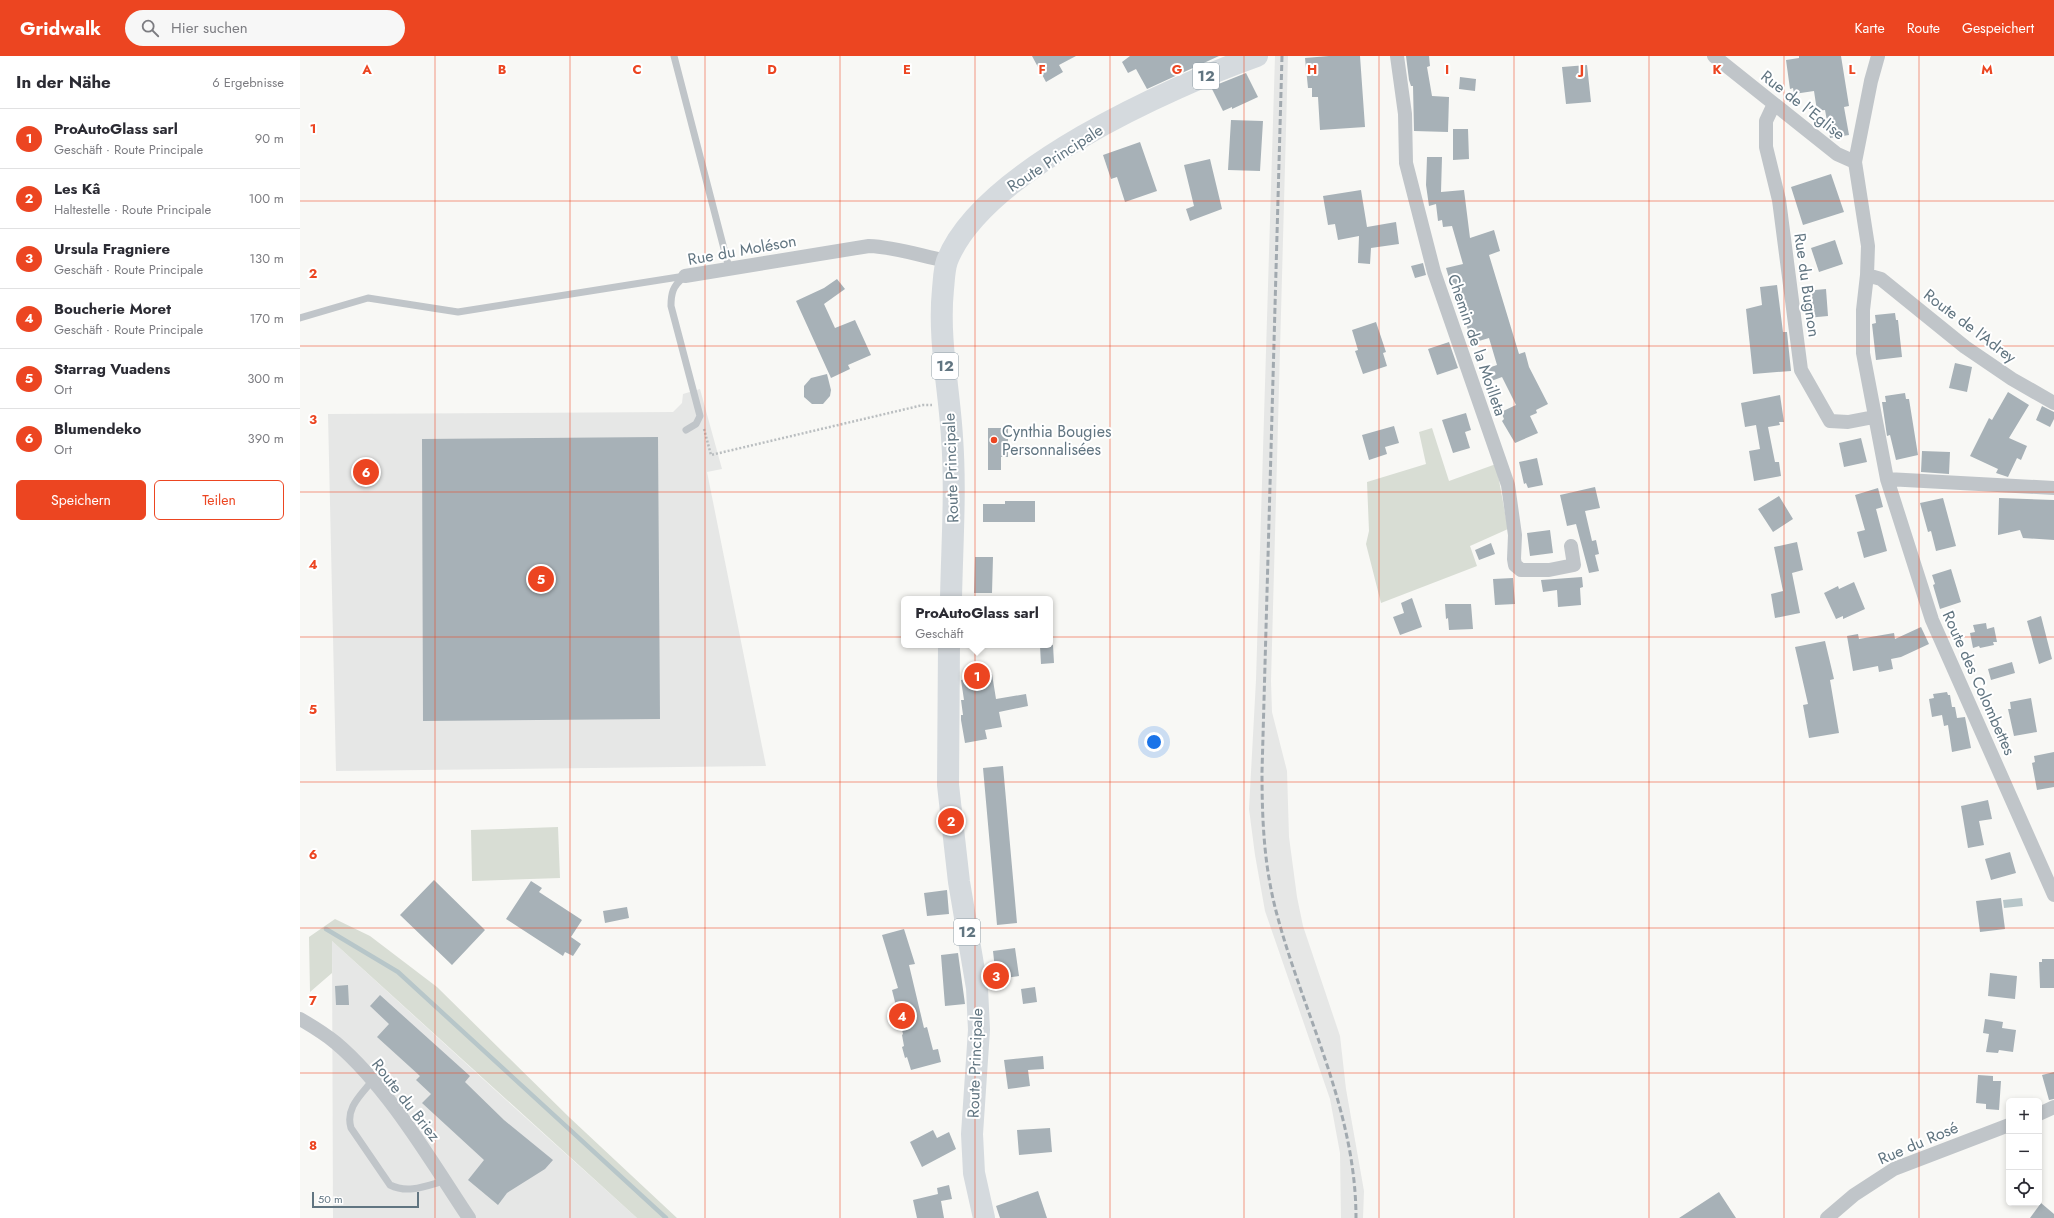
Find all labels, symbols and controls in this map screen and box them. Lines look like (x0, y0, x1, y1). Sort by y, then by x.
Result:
search box (125, 10, 405, 46)
text: Gridwalk (20, 15, 101, 42)
icon: search (139, 17, 161, 39)
text: Hier suchen (171, 17, 248, 39)
text: Karte (1855, 18, 1885, 38)
text: Route (1907, 18, 1940, 38)
text: Gespeichert (1962, 18, 2034, 38)
text: A (361, 60, 372, 79)
text: B (498, 60, 507, 79)
text: C (632, 60, 642, 79)
text: D (767, 60, 777, 79)
text: E (903, 60, 911, 79)
text: F (1038, 60, 1046, 79)
text: G (1172, 60, 1183, 79)
text: H (1307, 60, 1317, 79)
text: I (1445, 60, 1449, 79)
text: J (1577, 60, 1584, 79)
text: K (1712, 60, 1722, 79)
text: L (1849, 60, 1856, 79)
text: M (1981, 60, 1993, 79)
road number: 12 (1193, 63, 1219, 89)
street label: Rue de l'Eglise (1756, 65, 1850, 145)
text: In der Nähe (16, 70, 111, 94)
text: 6 Ergebnisse (212, 73, 284, 92)
text: ProAutoGlass sarl (54, 118, 178, 140)
street label: Route Principale (1003, 118, 1107, 198)
text: 1 (310, 119, 316, 138)
text: 1 (26, 129, 32, 148)
text: 90 m (255, 129, 284, 148)
text: Geschäft · Route Principale (54, 140, 203, 159)
text: Les Kâ (54, 178, 101, 200)
text: 2 (25, 189, 33, 208)
text: 100 m (249, 189, 284, 208)
text: Haltestelle · Route Principale (54, 200, 211, 219)
street label: Rue du Moléson (686, 229, 798, 271)
street label: Rue du Bugnon (1788, 232, 1826, 338)
text: Ursula Fragniere (54, 238, 170, 260)
text: 3 (25, 249, 33, 268)
text: 130 m (249, 249, 284, 268)
text: Geschäft · Route Principale (54, 260, 203, 279)
text: 2 (309, 264, 317, 283)
street label: Chemin de la Moilleta (1442, 271, 1512, 419)
street label: Route de l'Adrey (1919, 283, 2022, 369)
text: Boucherie Moret (54, 298, 171, 320)
text: 4 (24, 309, 34, 328)
text: 170 m (249, 309, 284, 328)
text: Geschäft · Route Principale (54, 320, 203, 339)
road number: 12 (932, 353, 958, 379)
text: Starrag Vuadens (54, 358, 170, 380)
text: 5 (25, 369, 33, 388)
text: 300 m (247, 369, 284, 388)
text: Ort (54, 380, 72, 399)
text: 3 (309, 410, 317, 429)
street label: Route Principale (938, 413, 964, 523)
text: Blumendeko (54, 418, 141, 440)
place label: Cynthia Bougies Personnalisées (1002, 420, 1111, 461)
text: 6 (25, 429, 33, 448)
text: 390 m (248, 429, 284, 448)
marker: Cynthia Bougies Personnalisées (989, 435, 999, 445)
text: Ort (54, 440, 72, 459)
pin: 6 (353, 457, 379, 487)
button: Speichern (16, 480, 146, 520)
button: Teilen (154, 480, 284, 520)
text: 4 (308, 555, 318, 574)
pin: 5 (528, 564, 554, 594)
popup (901, 596, 1053, 648)
text: ProAutoGlass sarl (915, 602, 1039, 624)
street label: Route des Colombettes (1937, 607, 2021, 759)
text: Geschäft (915, 624, 963, 643)
pin: 1 (964, 661, 990, 691)
text: 5 (309, 700, 317, 719)
your location (1144, 732, 1164, 752)
pin: 2 (938, 806, 964, 836)
text: 6 (309, 845, 318, 864)
road number: 12 (954, 919, 980, 945)
pin: 3 (983, 961, 1009, 991)
text: 7 (309, 991, 317, 1010)
pin: 4 (889, 1001, 915, 1031)
street label: Route Principale (962, 1008, 988, 1118)
street label: Route du Briez (366, 1054, 446, 1147)
map controls (2006, 1098, 2042, 1206)
button: + (2006, 1098, 2042, 1134)
street label: Rue du Rosé (1874, 1116, 1962, 1170)
button: − (2006, 1134, 2042, 1170)
text: 8 (309, 1136, 317, 1155)
button: locate (2006, 1170, 2042, 1206)
scale bar (312, 1190, 419, 1209)
text: 50 m (318, 1191, 343, 1207)

